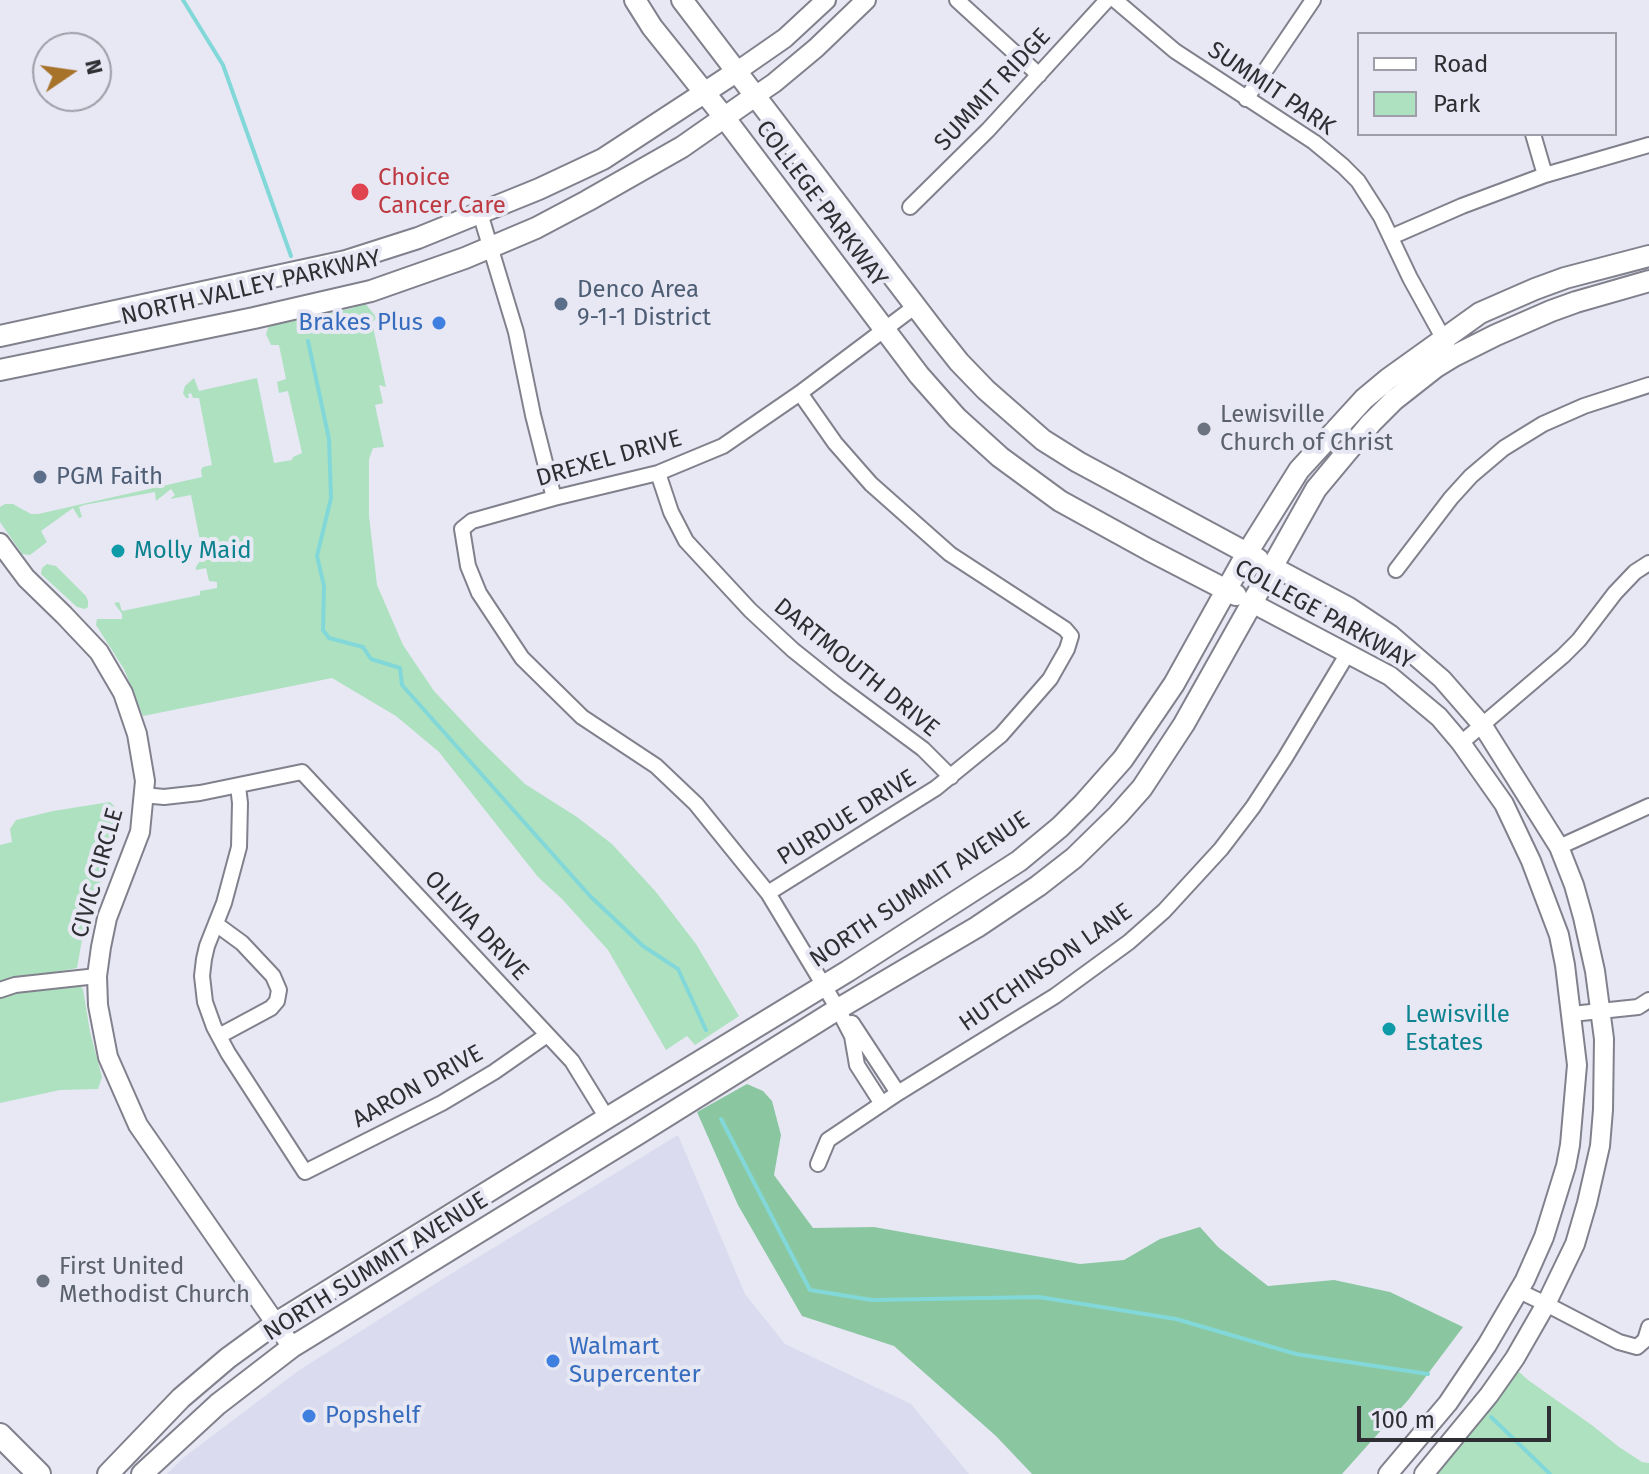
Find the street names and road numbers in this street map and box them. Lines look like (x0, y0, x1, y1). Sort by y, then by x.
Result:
street label: SUMMIT RIDGE (929, 23, 1057, 157)
street label: SUMMIT PARK (1202, 36, 1340, 142)
street label: COLLEGE PARKWAY (749, 115, 893, 293)
street label: NORTH VALLEY PARKWAY (118, 244, 384, 332)
street label: DREXEL DRIVE (533, 424, 685, 494)
street label: COLLEGE PARKWAY (1229, 554, 1419, 676)
street label: DARTMOUTH DRIVE (768, 593, 944, 743)
street label: PURDUE DRIVE (772, 764, 922, 872)
street label: CIVIC CIRCLE (66, 805, 130, 941)
street label: NORTH SUMMIT AVENUE (805, 806, 1035, 974)
street label: OLIVIA DRIVE (418, 865, 534, 987)
street label: HUTCHINSON LANE (954, 898, 1138, 1038)
street label: AARON DRIVE (348, 1039, 488, 1135)
street label: NORTH SUMMIT AVENUE (259, 1186, 493, 1348)

